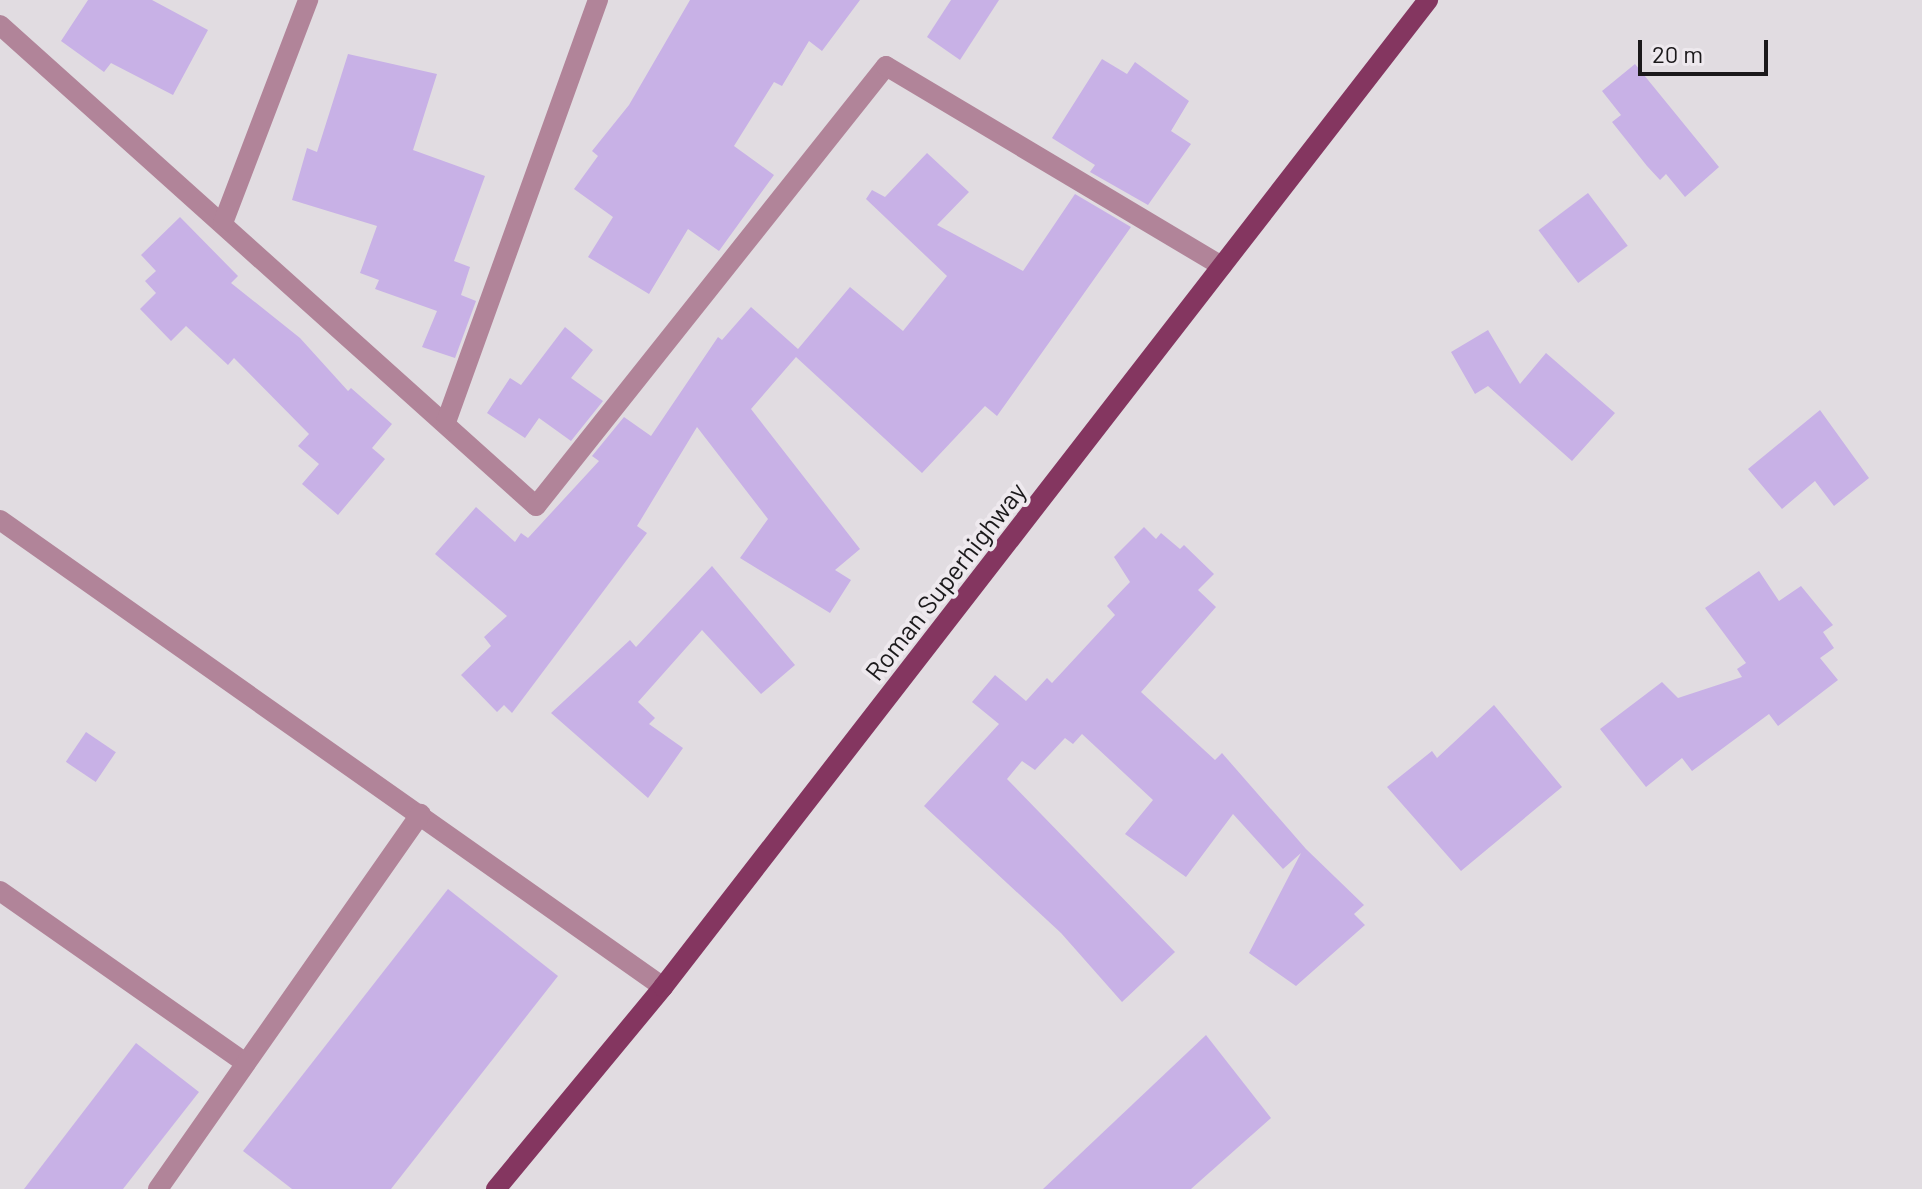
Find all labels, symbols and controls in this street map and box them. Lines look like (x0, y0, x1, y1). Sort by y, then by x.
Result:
scale bar (1642, 24, 1772, 74)
text: 20 m (1652, 39, 1703, 68)
street label: Roman Superhighway (858, 476, 1032, 686)

